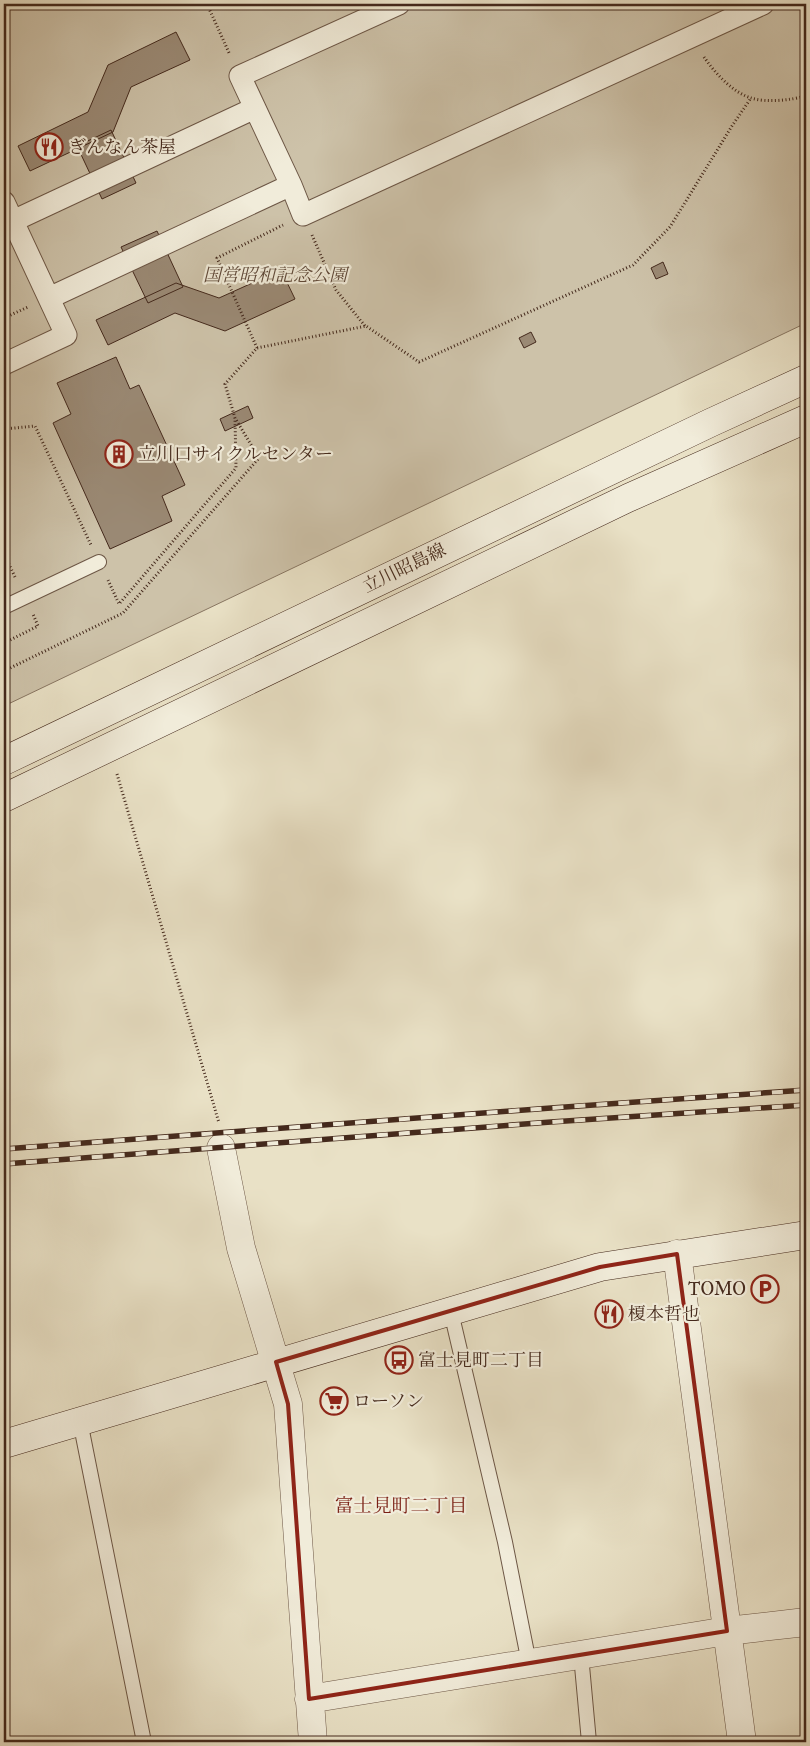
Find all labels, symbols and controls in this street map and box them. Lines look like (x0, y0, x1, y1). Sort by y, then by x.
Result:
restaurant icon: ぎんなん茶屋 (34, 132, 64, 162)
place label: ぎんなん茶屋 (68, 136, 176, 158)
park label: 国営昭和記念公園 (203, 264, 350, 286)
building icon: 立川口サイクルセンター (104, 439, 134, 469)
place label: 立川口サイクルセンター (138, 443, 333, 465)
street label: 立川昭島線 (359, 538, 449, 598)
parking icon: TOMO (750, 1274, 780, 1304)
place label: TOMO (688, 1278, 746, 1300)
restaurant icon: 榎本哲也 (594, 1299, 624, 1329)
place label: 榎本哲也 (628, 1303, 700, 1325)
bus stop icon: 富士見町二丁目 (384, 1345, 414, 1375)
place label: 富士見町二丁目 (418, 1349, 544, 1371)
supermarket icon: ローソン (319, 1386, 349, 1416)
place label: ローソン (353, 1390, 424, 1412)
district label: 富士見町二丁目 (334, 1494, 468, 1517)

